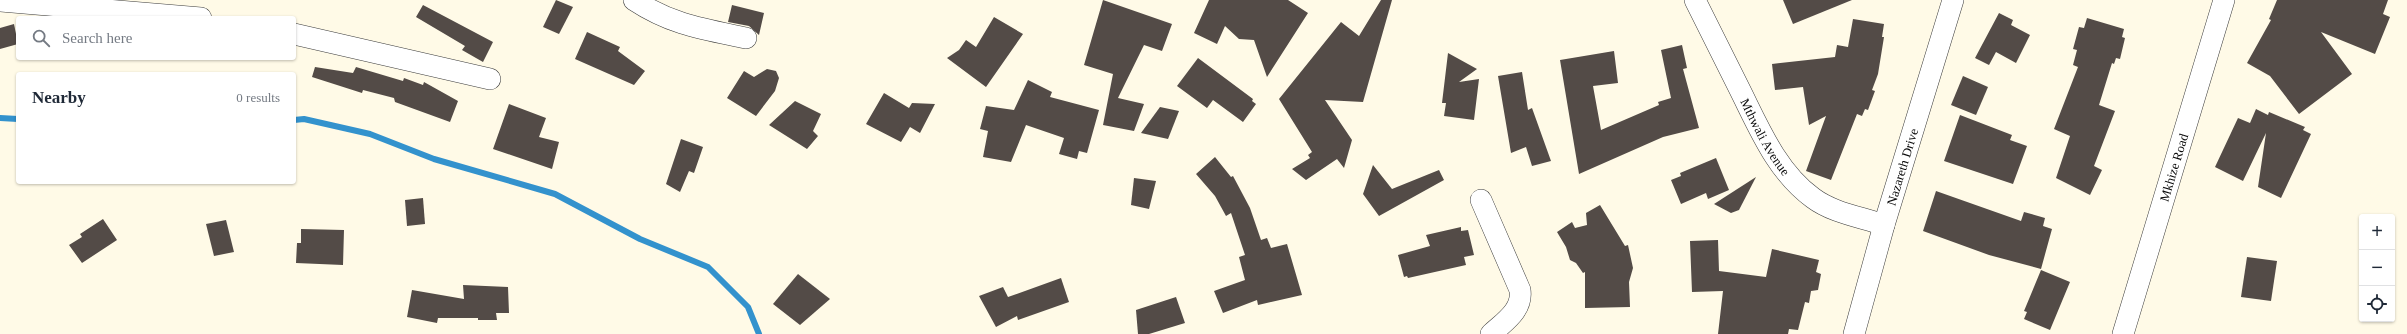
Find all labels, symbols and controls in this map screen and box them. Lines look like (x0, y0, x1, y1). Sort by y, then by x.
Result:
search box (16, 16, 296, 60)
icon: search (30, 27, 52, 49)
text: Search here (62, 30, 132, 46)
text: Nearby (32, 88, 86, 107)
text: 0 results (236, 90, 280, 105)
street label: Mthwali Avenue (1737, 96, 1793, 179)
street label: Nazareth Drive (1883, 126, 1921, 207)
street label: Mkhize Road (2156, 131, 2191, 203)
map controls (2359, 214, 2395, 322)
button: + (2359, 214, 2395, 250)
button: − (2359, 250, 2395, 286)
button: locate (2359, 286, 2395, 322)

